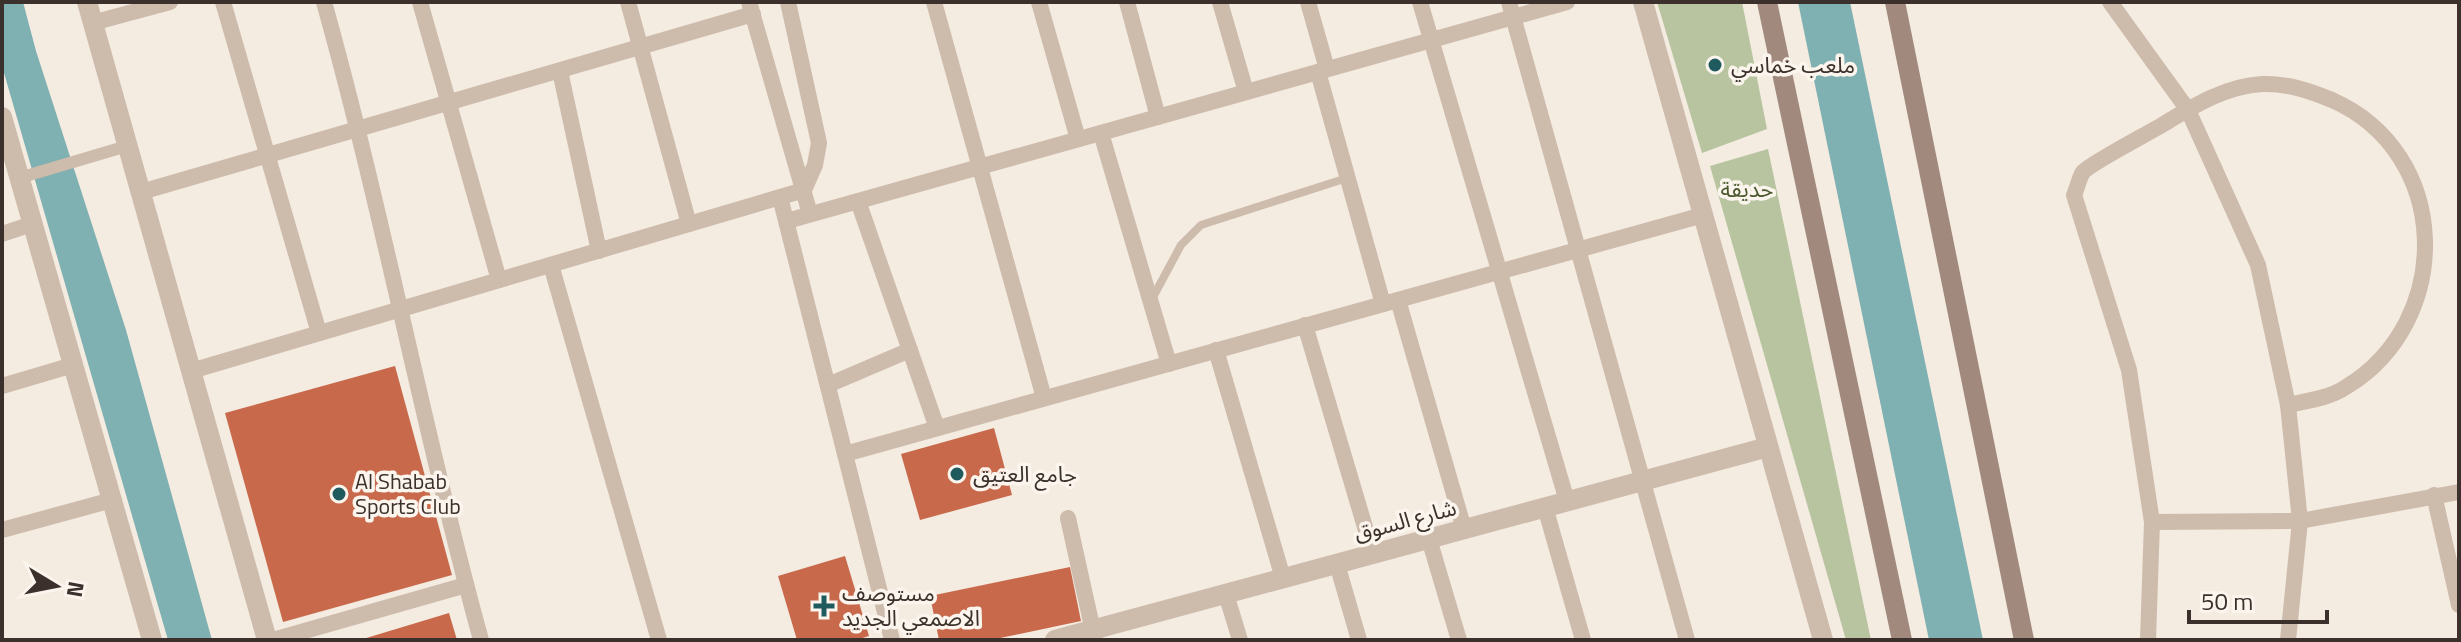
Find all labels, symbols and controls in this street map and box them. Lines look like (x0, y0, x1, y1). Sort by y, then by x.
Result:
place label: ملعب خماسي (1731, 48, 1855, 82)
marker: ملعب خماسي (1706, 56, 1724, 74)
park label: حديقة (1721, 172, 1773, 206)
place label: جامع العتيق (973, 457, 1077, 491)
place label: Al Shabab Sports Club (355, 464, 461, 523)
marker: جامع العتيق (948, 465, 966, 483)
marker: Al Shabab Sports Club (330, 485, 348, 503)
street label: شارع السوق (1350, 490, 1460, 550)
north arrow (16, 546, 96, 626)
scale bar (2189, 574, 2327, 624)
place label: مستوصف الاصمعي الجديد (842, 576, 980, 635)
text: N (58, 579, 94, 600)
text: 50 m (2201, 583, 2253, 619)
marker: مستوصف الاصمعي الجديد (813, 595, 835, 617)

